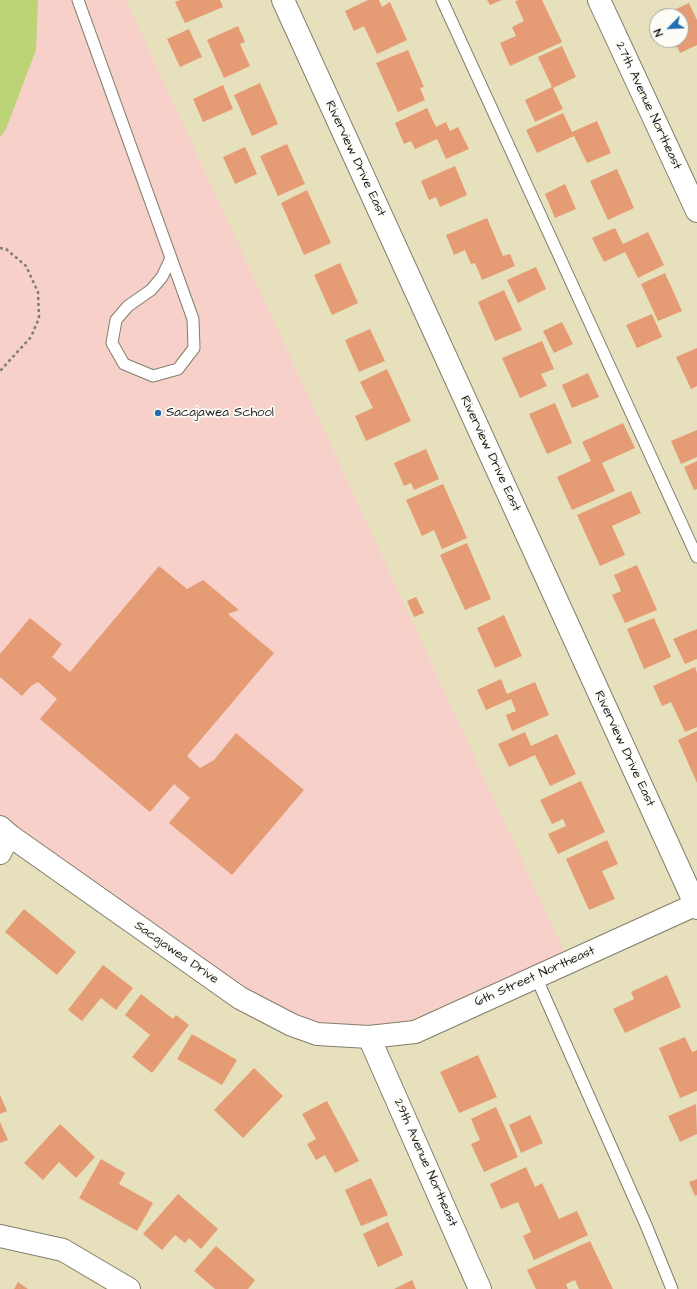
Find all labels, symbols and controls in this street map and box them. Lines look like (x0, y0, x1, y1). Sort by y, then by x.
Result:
north arrow (649, 8, 689, 48)
text: N (650, 26, 667, 39)
street label: 27th Avenue Northeast (611, 39, 685, 173)
street label: Riverview Drive East (321, 98, 389, 220)
street label: Riverview Drive East (456, 393, 524, 515)
place label: Sacajawea School (166, 405, 274, 421)
marker: Sacajawea School (153, 408, 163, 418)
street label: Riverview Drive East (590, 688, 658, 810)
street label: Sacajawea Drive (131, 918, 221, 988)
street label: 6th Street Northeast (472, 943, 598, 1011)
street label: 29th Avenue Northeast (390, 1096, 460, 1230)

